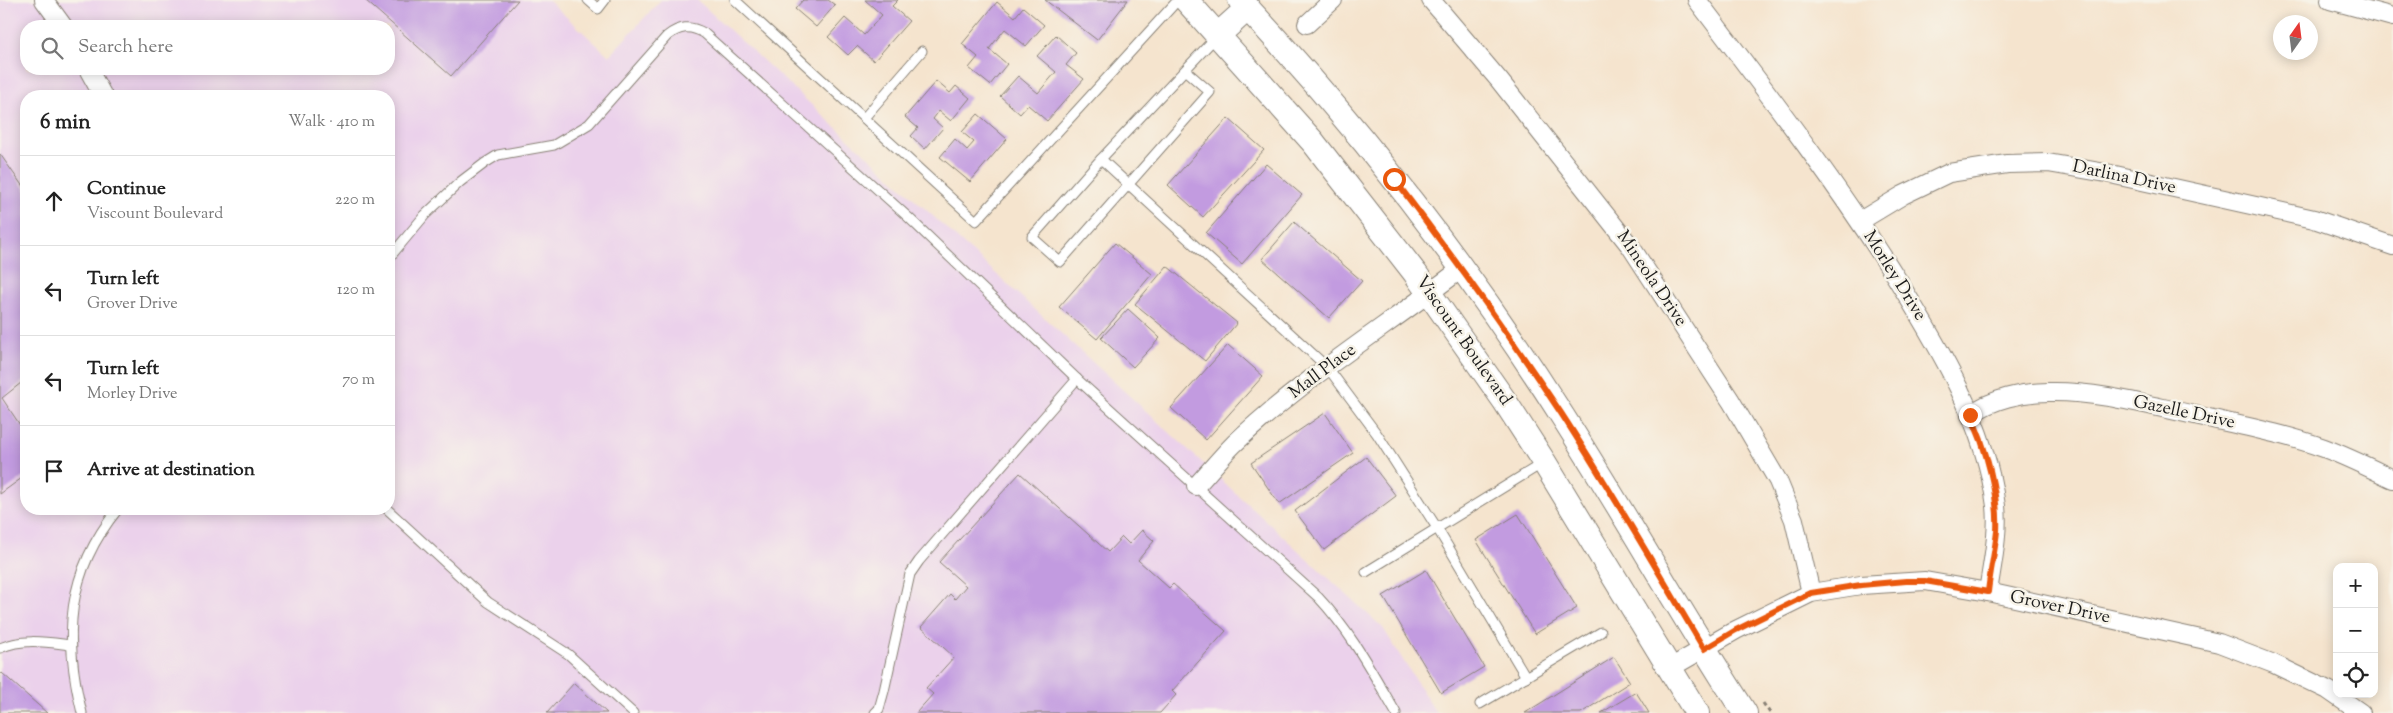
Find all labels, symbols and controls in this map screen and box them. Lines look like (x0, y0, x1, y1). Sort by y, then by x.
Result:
north arrow (2273, 15, 2318, 60)
search box (20, 20, 395, 75)
icon: search (38, 34, 66, 62)
text: Search here (78, 34, 173, 61)
text: 6 min (40, 108, 91, 138)
text: Walk · 410 m (288, 111, 375, 134)
street label: Darlina Drive (2070, 154, 2178, 202)
route start (1383, 168, 1406, 191)
text: Continue (87, 176, 166, 203)
icon: ahead (40, 187, 68, 215)
text: 220 m (335, 189, 375, 212)
text: Viscount Boulevard (87, 203, 223, 226)
street label: Mineola Drive (1609, 226, 1693, 332)
street label: Morley Drive (1856, 226, 1932, 326)
text: Turn left (87, 266, 159, 293)
street label: Viscount Boulevard (1408, 271, 1518, 411)
icon: left (40, 277, 68, 305)
text: 120 m (337, 279, 375, 302)
text: Grover Drive (87, 293, 178, 316)
street label: Mall Place (1284, 338, 1362, 406)
text: Turn left (87, 356, 159, 383)
icon: left (40, 367, 68, 395)
text: 70 m (342, 369, 375, 392)
text: Morley Drive (87, 383, 178, 406)
street label: Gazelle Drive (2131, 390, 2237, 436)
route end (1959, 404, 1982, 427)
icon: arrive (40, 457, 68, 485)
text: Arrive at destination (87, 457, 255, 484)
map controls (2333, 563, 2378, 698)
button: + (2333, 563, 2378, 608)
street label: Grover Drive (2007, 585, 2113, 631)
button: − (2333, 608, 2378, 653)
button: locate (2333, 653, 2378, 698)

